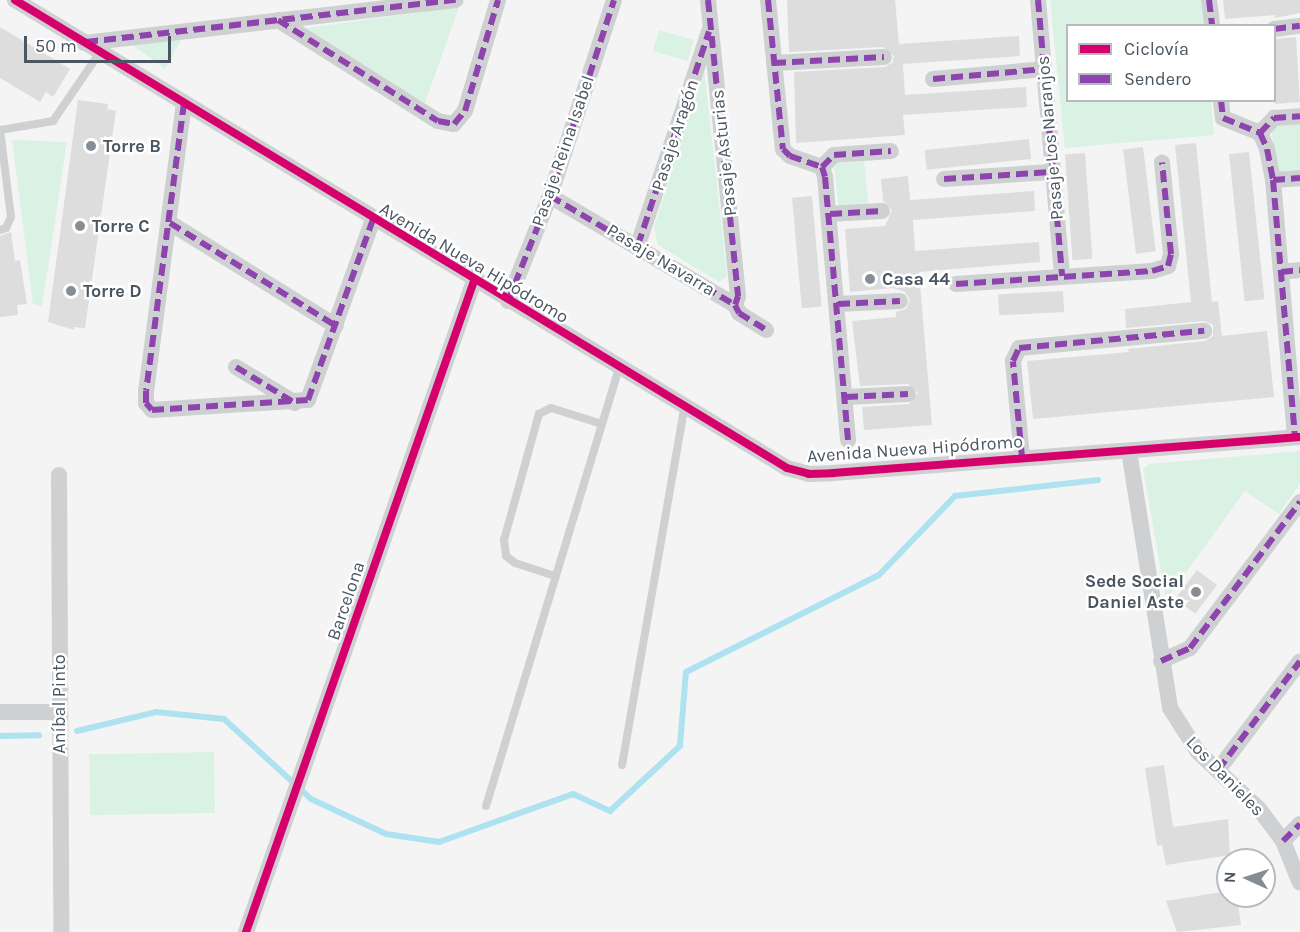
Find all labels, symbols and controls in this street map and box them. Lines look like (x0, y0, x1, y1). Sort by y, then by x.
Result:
scale bar (27, 24, 174, 62)
legend (1066, 24, 1276, 102)
text: 50 m (35, 35, 77, 57)
text: Ciclovía (1124, 38, 1189, 60)
street label: Pasaje Los Naranjos (1032, 55, 1068, 221)
text: Sendero (1124, 68, 1191, 90)
street label: Pasaje Reina Isabel (527, 73, 599, 229)
street label: Pasaje Aragón (647, 76, 703, 194)
street label: Pasaje Asturias (707, 89, 741, 217)
place label: Torre B (103, 135, 161, 157)
marker: Torre B (84, 139, 98, 153)
street label: Avenida Nueva Hipódromo (376, 198, 572, 328)
place label: Torre C (92, 215, 150, 237)
marker: Torre C (73, 219, 87, 233)
street label: Pasaje Navarra (603, 219, 719, 301)
place label: Casa 44 (882, 268, 950, 290)
marker: Casa 44 (863, 272, 877, 286)
place label: Torre D (83, 280, 142, 302)
marker: Torre D (64, 284, 78, 298)
street label: Avenida Nueva Hipódromo (806, 431, 1024, 467)
street label: Barcelona (322, 559, 370, 643)
place label: Sede Social Daniel Aste (1085, 571, 1184, 614)
marker: Sede Social Daniel Aste (1189, 585, 1203, 599)
street label: Aníbal Pinto (48, 654, 70, 754)
street label: Los Danieles (1181, 731, 1269, 821)
north arrow (1216, 848, 1276, 908)
text: N (1220, 871, 1239, 883)

